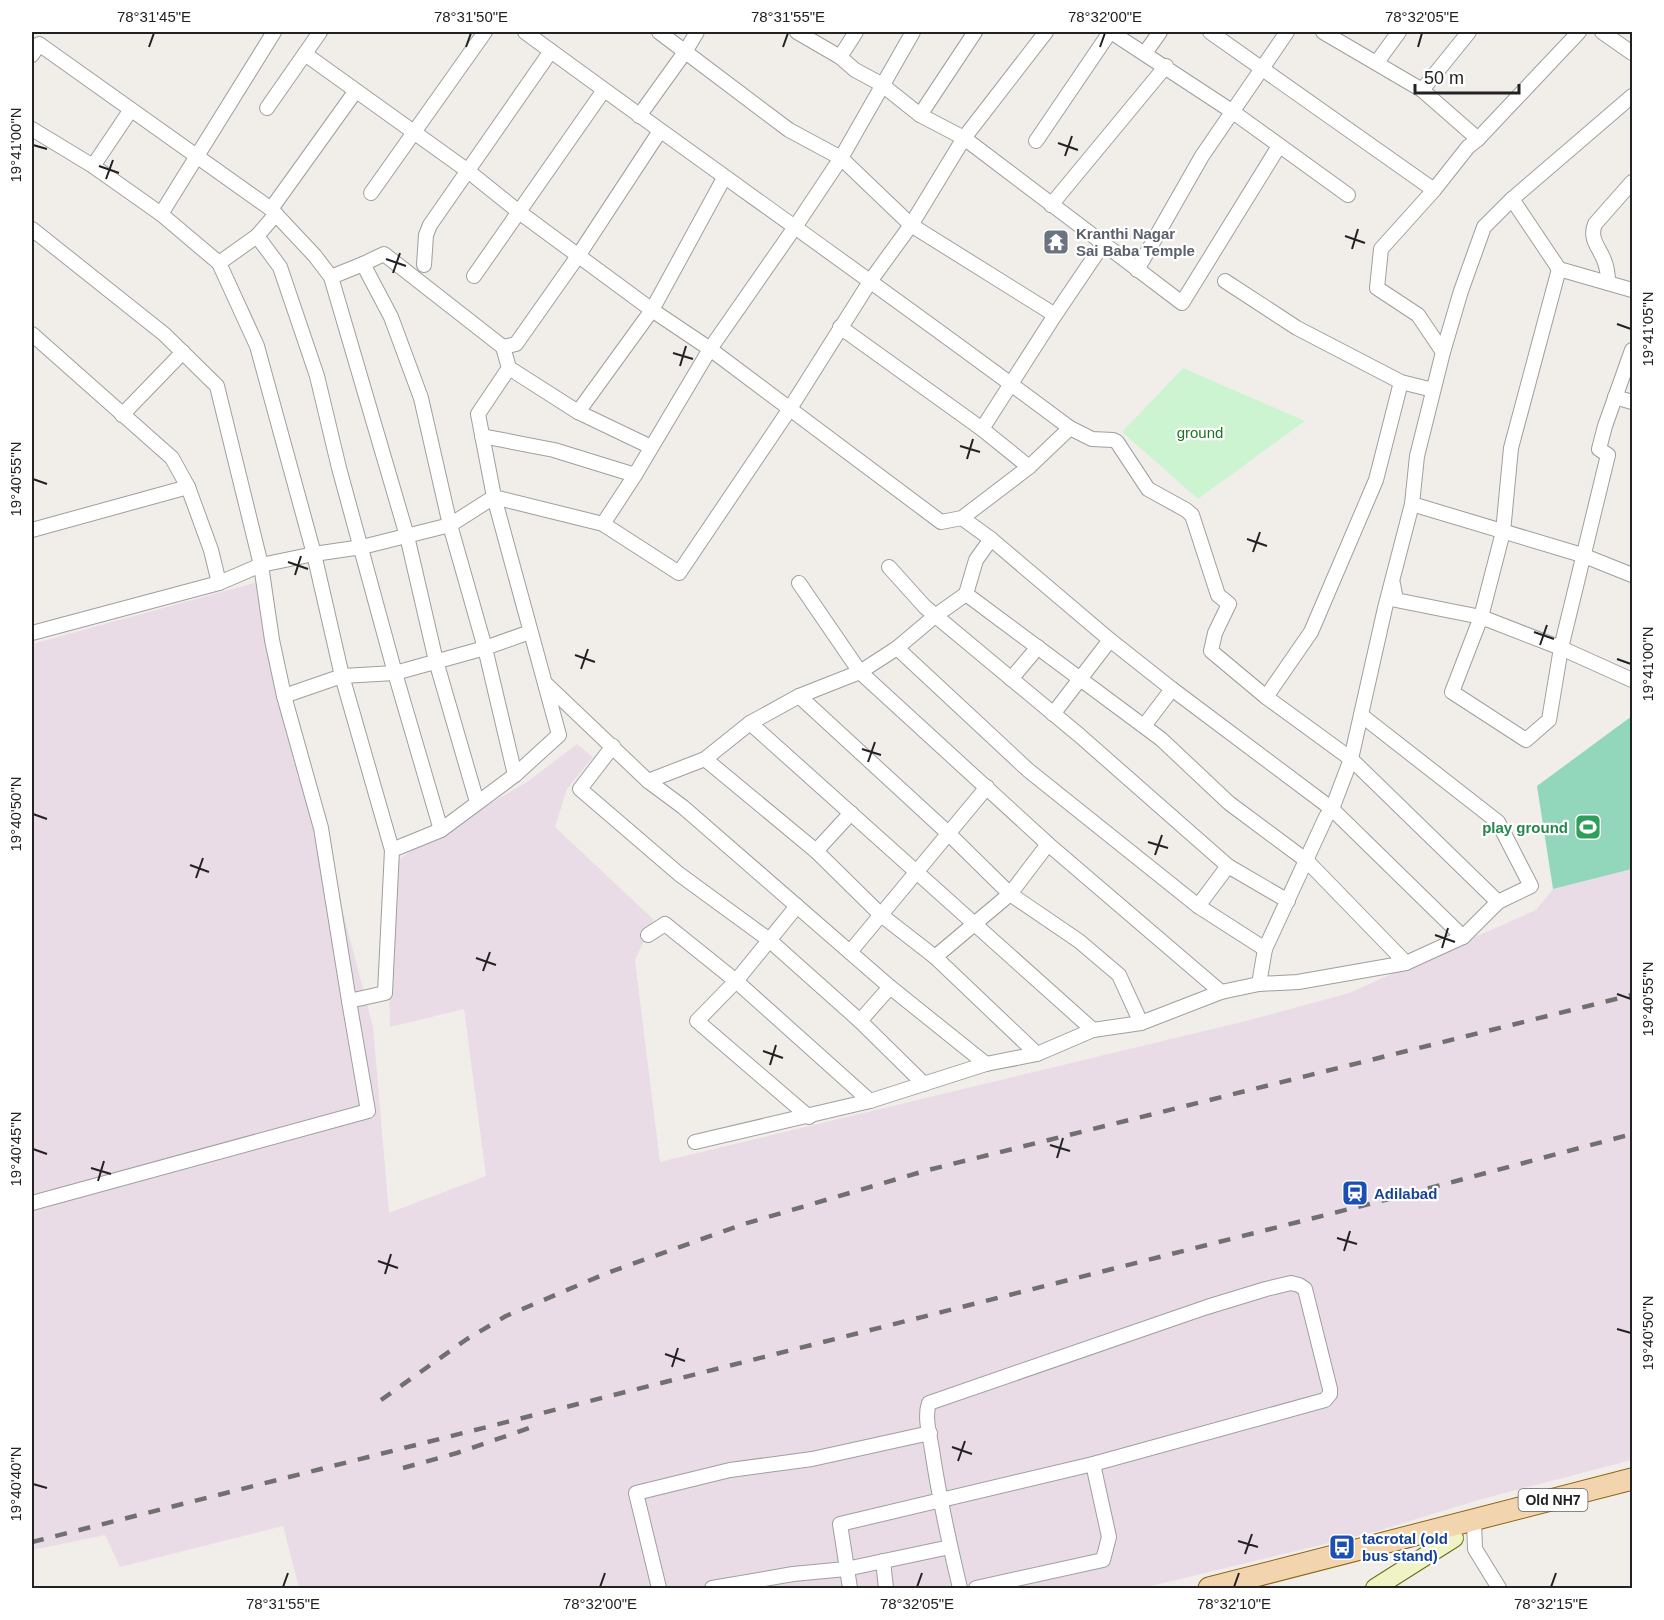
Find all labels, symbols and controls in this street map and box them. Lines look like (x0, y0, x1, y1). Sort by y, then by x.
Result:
text: 78°31'45"E (117, 8, 191, 25)
text: 78°31'50"E (434, 8, 508, 25)
text: 78°31'55"E (751, 8, 825, 25)
text: 78°32'00"E (1068, 8, 1142, 25)
text: 78°32'05"E (1385, 8, 1459, 25)
scale bar (1415, 57, 1518, 95)
text: 50 m (1424, 68, 1464, 88)
text: 19°41'00"N (7, 107, 24, 183)
place label: Kranthi Nagar Sai Baba Temple (1076, 225, 1195, 259)
temple icon: Kranthi Nagar Sai Baba Temple (1041, 227, 1071, 257)
text: 19°41'05"N (1639, 291, 1656, 367)
park label: ground (1177, 424, 1223, 441)
text: 19°40'55"N (7, 441, 24, 517)
text: 19°41'00"N (1639, 626, 1656, 702)
text: 19°40'50"N (7, 776, 24, 852)
sports icon: play ground (1573, 812, 1603, 842)
place label: play ground (1482, 819, 1568, 836)
text: 19°40'55"N (1639, 961, 1656, 1037)
text: 19°40'45"N (7, 1111, 24, 1187)
station icon: Adilabad (1340, 1178, 1370, 1208)
place label: Adilabad (1374, 1185, 1437, 1202)
text: 19°40'50"N (1639, 1295, 1656, 1371)
text: 19°40'40"N (7, 1446, 24, 1522)
road number: Old NH7 (1518, 1489, 1588, 1511)
place label: tacrotal (old bus stand) (1362, 1530, 1448, 1564)
bus stop icon: tacrotal (old bus stand) (1327, 1532, 1357, 1562)
text: 78°31'55"E (246, 1595, 320, 1612)
text: 78°32'00"E (563, 1595, 637, 1612)
text: 78°32'05"E (880, 1595, 954, 1612)
text: 78°32'10"E (1197, 1595, 1271, 1612)
text: 78°32'15"E (1514, 1595, 1588, 1612)

